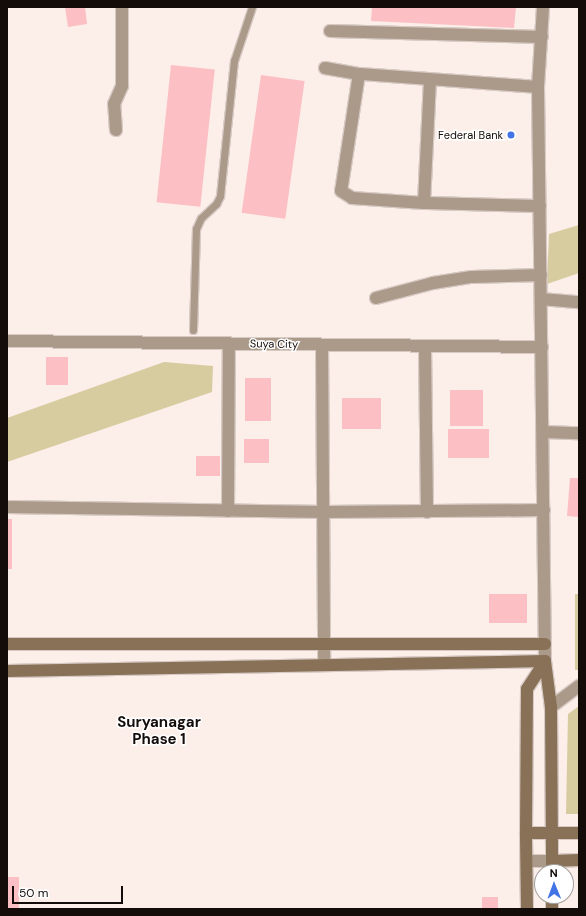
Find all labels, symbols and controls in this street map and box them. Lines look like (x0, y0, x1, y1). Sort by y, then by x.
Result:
place label: Federal Bank (438, 128, 503, 142)
marker: Federal Bank (506, 130, 516, 140)
street label: Suya City (250, 337, 298, 351)
district label: Suryanagar Phase 1 (117, 713, 201, 748)
north arrow (534, 864, 574, 904)
text: N (550, 866, 558, 880)
scale bar (14, 878, 125, 904)
text: 50 m (19, 885, 48, 901)

